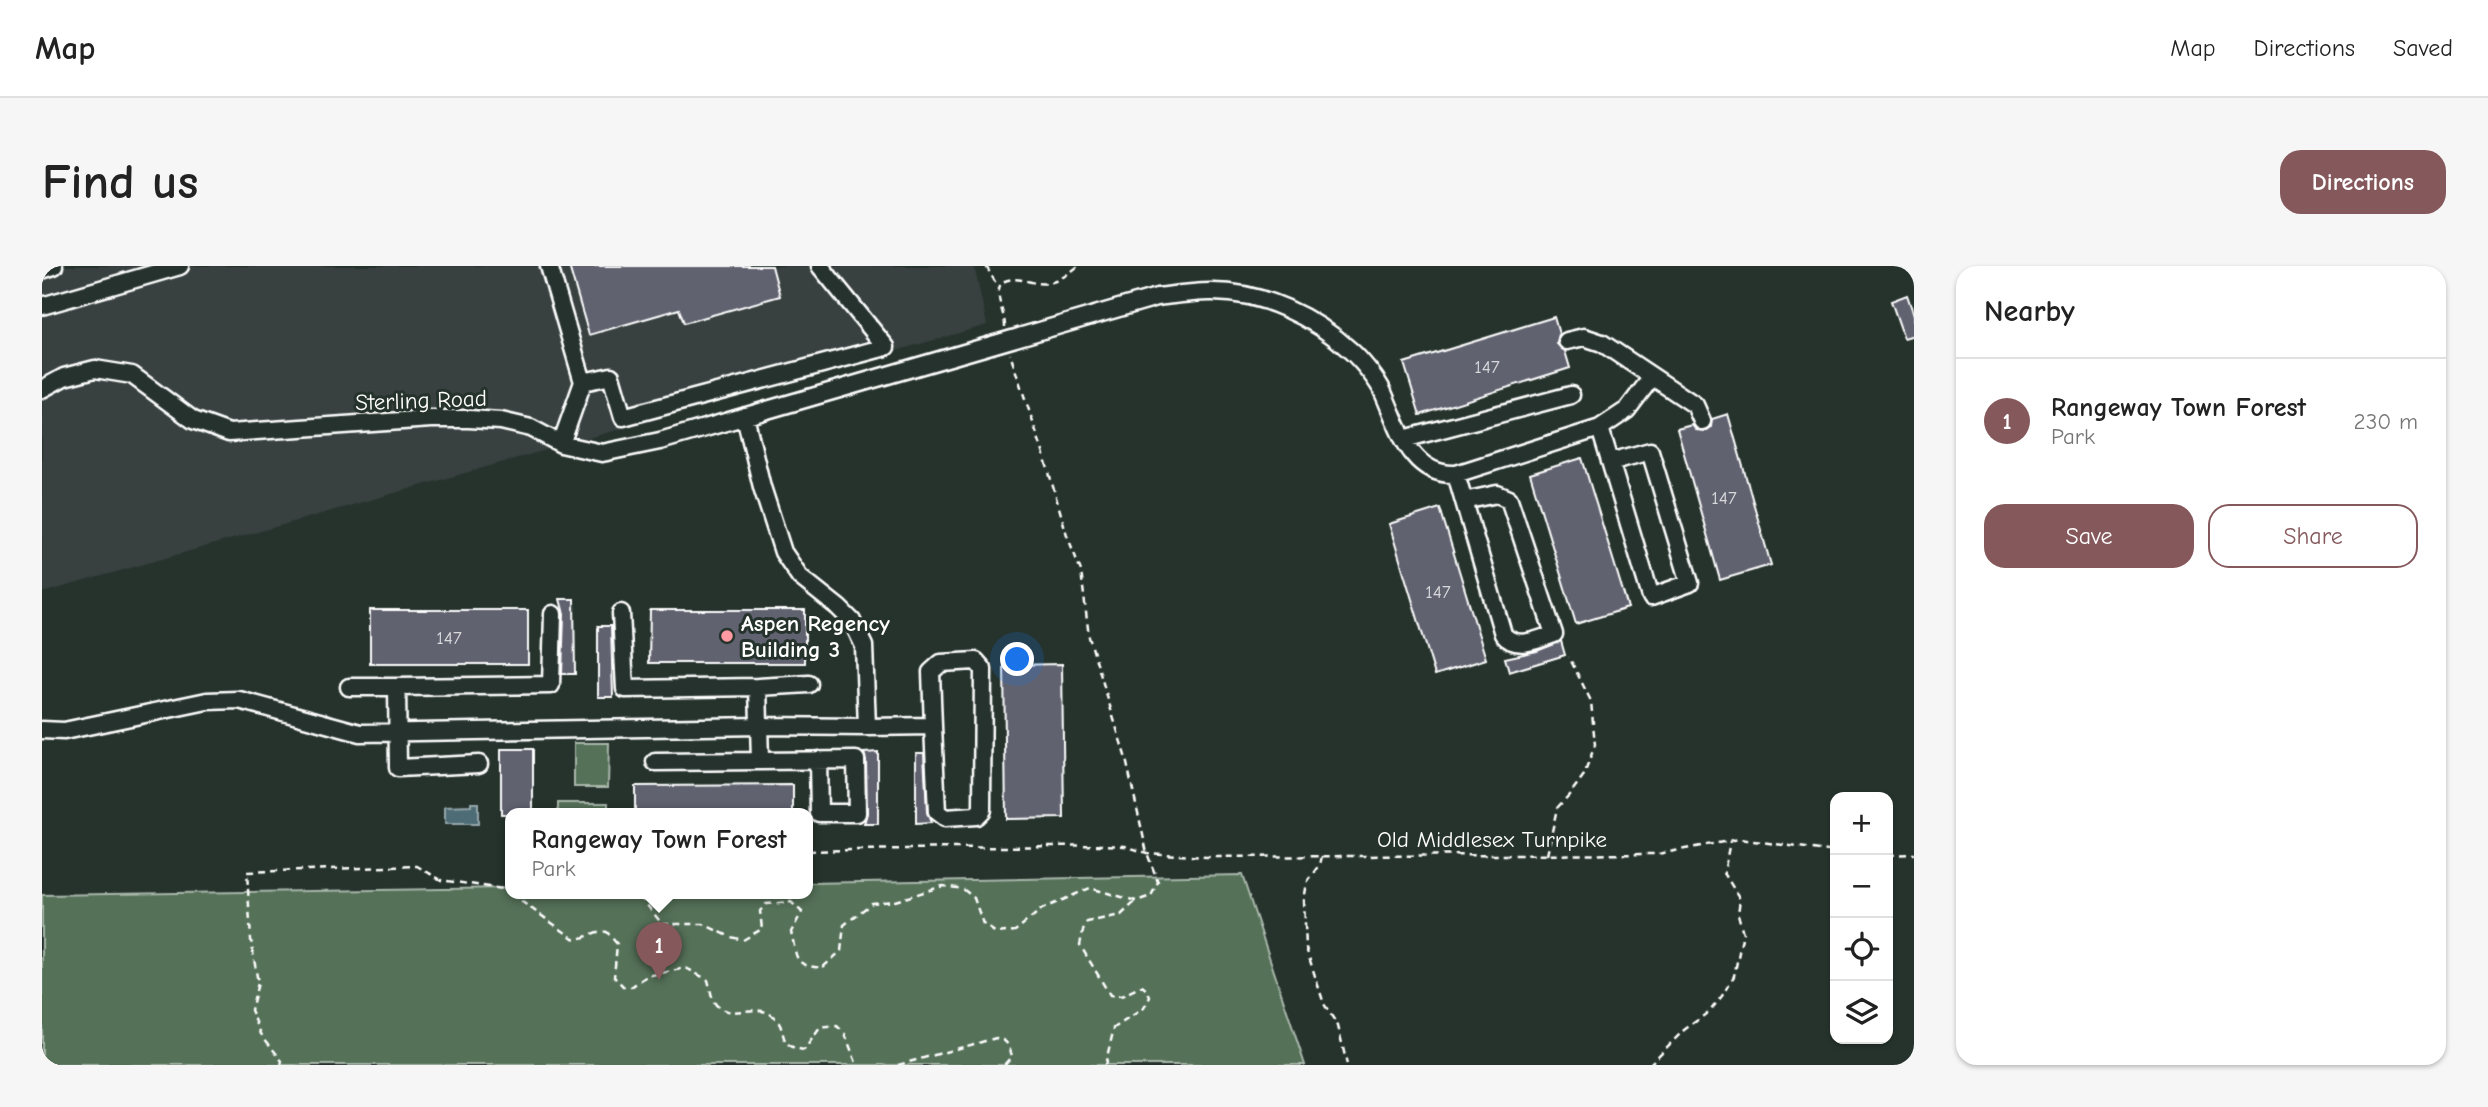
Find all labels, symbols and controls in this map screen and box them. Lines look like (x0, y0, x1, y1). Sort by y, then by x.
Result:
text: Map (35, 29, 96, 67)
text: Map (2170, 34, 2216, 62)
text: Directions (2254, 34, 2355, 62)
text: Saved (2393, 34, 2453, 62)
button: Directions (2280, 150, 2446, 214)
text: Find us (42, 154, 198, 210)
text: Nearby (1984, 294, 2075, 329)
house number: 147 (1474, 356, 1500, 378)
street label: Sterling Road (355, 385, 487, 416)
text: Rangeway Town Forest (2051, 393, 2306, 423)
text: 1 (2002, 408, 2012, 435)
text: 230 m (2354, 408, 2418, 435)
text: Park (2051, 423, 2095, 450)
house number: 147 (1711, 487, 1737, 509)
button: Save (1984, 504, 2194, 568)
button: Share (2208, 504, 2418, 568)
house number: 147 (1425, 581, 1451, 603)
place label: Aspen Regency Building 3 (741, 610, 890, 663)
house number: 147 (436, 627, 462, 649)
marker: Aspen Regency Building 3 (719, 628, 735, 644)
your location (1000, 642, 1034, 676)
map controls (1830, 792, 1893, 1044)
button: + (1830, 792, 1893, 855)
popup (505, 808, 813, 899)
text: Rangeway Town Forest (531, 825, 787, 855)
street label: Old Middlesex Turnpike (1377, 826, 1607, 853)
text: Park (531, 855, 576, 882)
button: − (1830, 855, 1893, 918)
button: locate (1830, 918, 1893, 981)
pin: 1 (636, 922, 682, 980)
button: layers (1830, 981, 1893, 1044)

